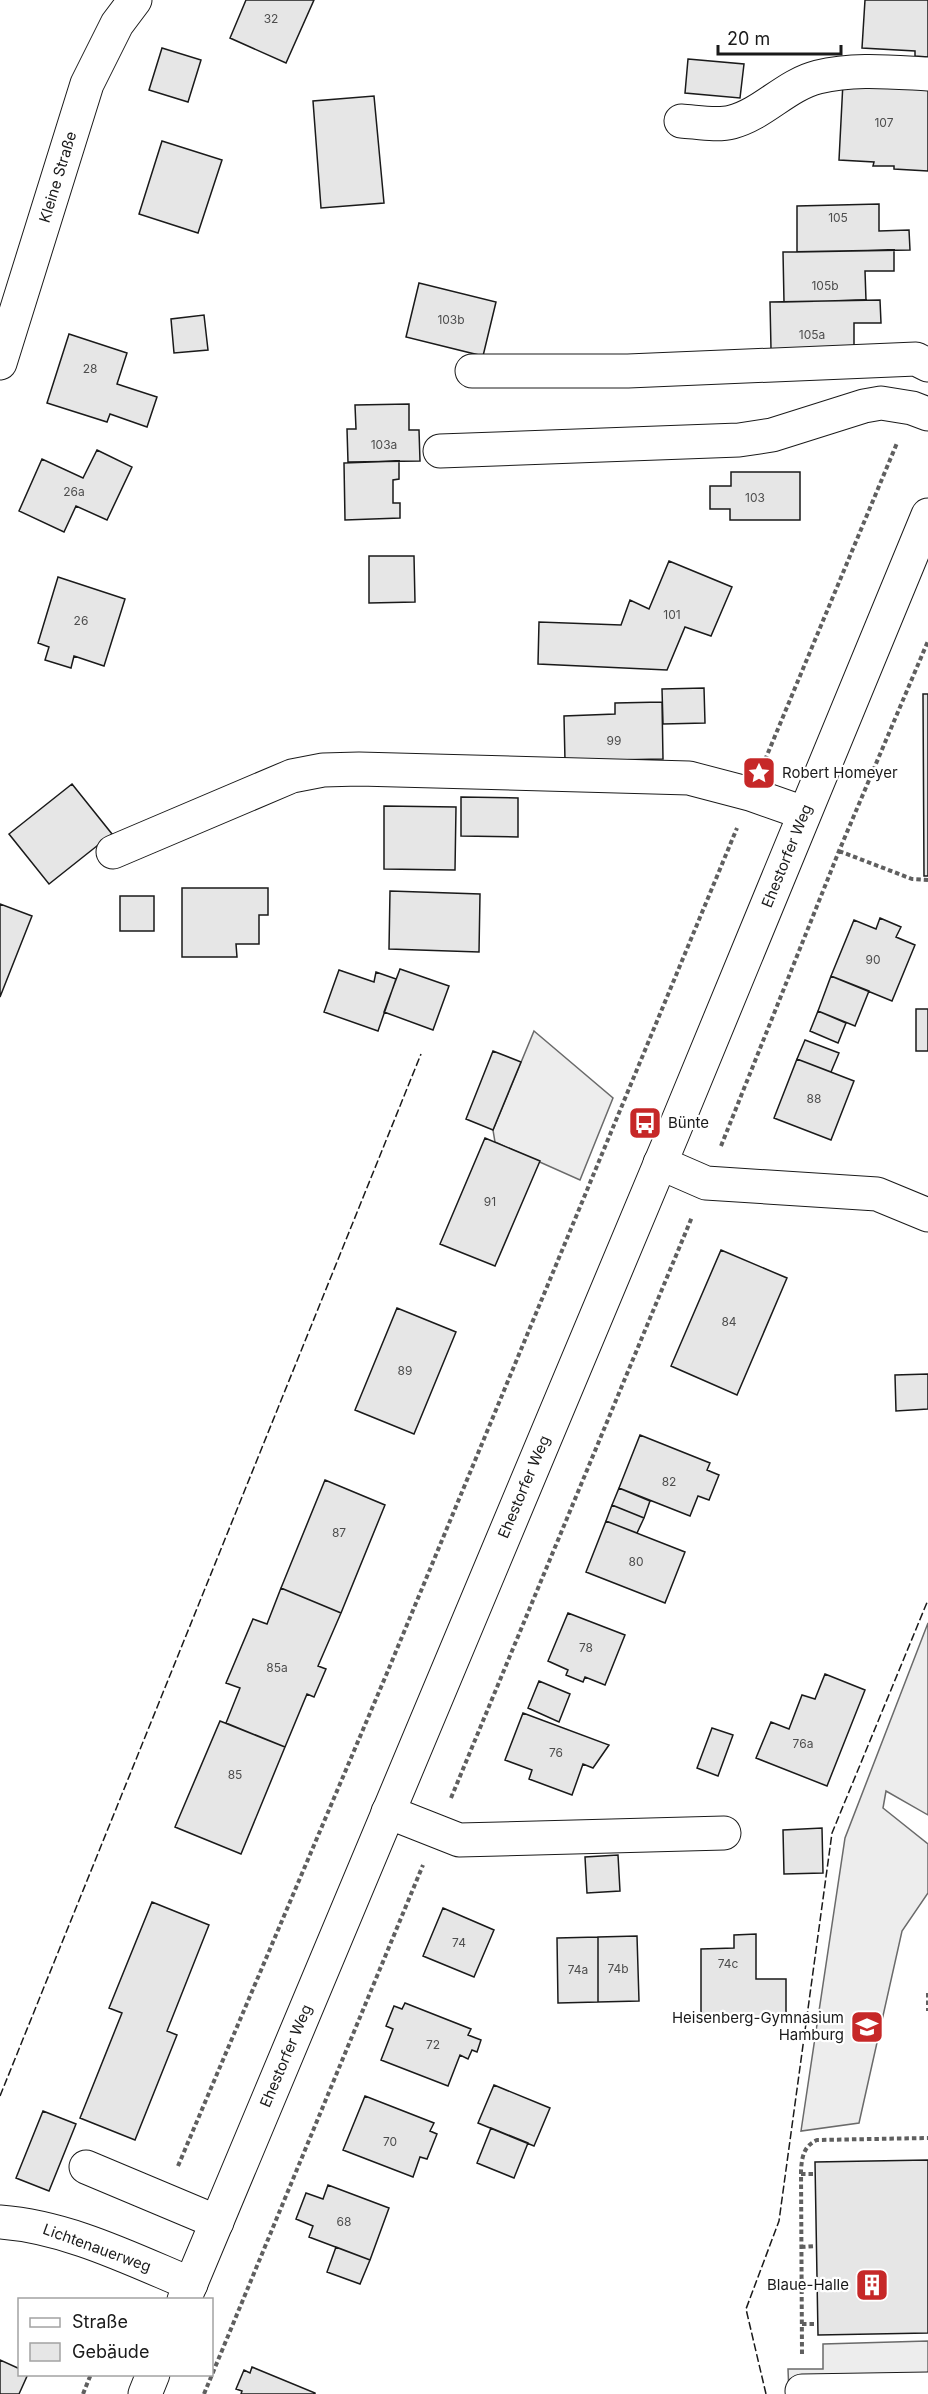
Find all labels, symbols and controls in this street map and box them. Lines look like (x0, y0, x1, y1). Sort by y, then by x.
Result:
house number: 32 (264, 11, 278, 26)
scale bar (718, 18, 841, 56)
text: 20 m (727, 28, 770, 49)
house number: 107 (874, 115, 894, 130)
street label: Kleine Straße (35, 129, 80, 225)
house number: 105 (828, 210, 848, 225)
house number: 105b (811, 278, 839, 293)
house number: 103b (437, 312, 465, 327)
house number: 105a (799, 327, 825, 342)
house number: 28 (83, 361, 97, 376)
house number: 103a (371, 437, 397, 452)
house number: 26a (63, 484, 85, 499)
house number: 103 (745, 490, 765, 505)
house number: 101 (663, 607, 681, 622)
house number: 26 (74, 613, 88, 628)
house number: 99 (607, 733, 621, 748)
place icon: Robert Homeyer (741, 755, 777, 791)
place label: Robert Homeyer (782, 763, 898, 782)
street label: Ehestorfer Weg (757, 801, 816, 910)
house number: 90 (865, 952, 881, 967)
house number: 88 (807, 1091, 821, 1106)
bus stop icon: Bünte (627, 1105, 663, 1141)
place label: Bünte (668, 1113, 709, 1132)
house number: 91 (484, 1194, 496, 1209)
house number: 84 (721, 1314, 737, 1329)
house number: 89 (398, 1363, 412, 1378)
street label: Ehestorfer Weg (493, 1433, 554, 1541)
house number: 82 (662, 1474, 676, 1489)
house number: 87 (332, 1525, 346, 1540)
house number: 80 (629, 1554, 644, 1569)
house number: 78 (579, 1640, 593, 1655)
house number: 85a (266, 1660, 288, 1675)
house number: 76a (793, 1736, 813, 1751)
house number: 76 (549, 1745, 563, 1760)
house number: 85 (228, 1767, 242, 1782)
house number: 74 (452, 1935, 466, 1950)
house number: 74c (718, 1956, 738, 1971)
house number: 74b (607, 1961, 629, 1976)
house number: 74a (568, 1962, 588, 1977)
street label: Ehestorfer Weg (255, 2002, 316, 2110)
place label: Heisenberg-Gymnasium Hamburg (672, 2008, 844, 2044)
school or university icon: Heisenberg-Gymnasium Hamburg (849, 2009, 885, 2045)
house number: 72 (426, 2037, 440, 2052)
house number: 70 (383, 2134, 397, 2149)
house number: 68 (337, 2214, 351, 2229)
street label: Lichtenauerweg (41, 2219, 154, 2276)
building icon: Blaue-Halle (854, 2267, 890, 2303)
place label: Blaue-Halle (767, 2275, 849, 2294)
legend (18, 2298, 213, 2376)
text: Straße (72, 2311, 128, 2332)
text: Gebäude (72, 2341, 149, 2362)

